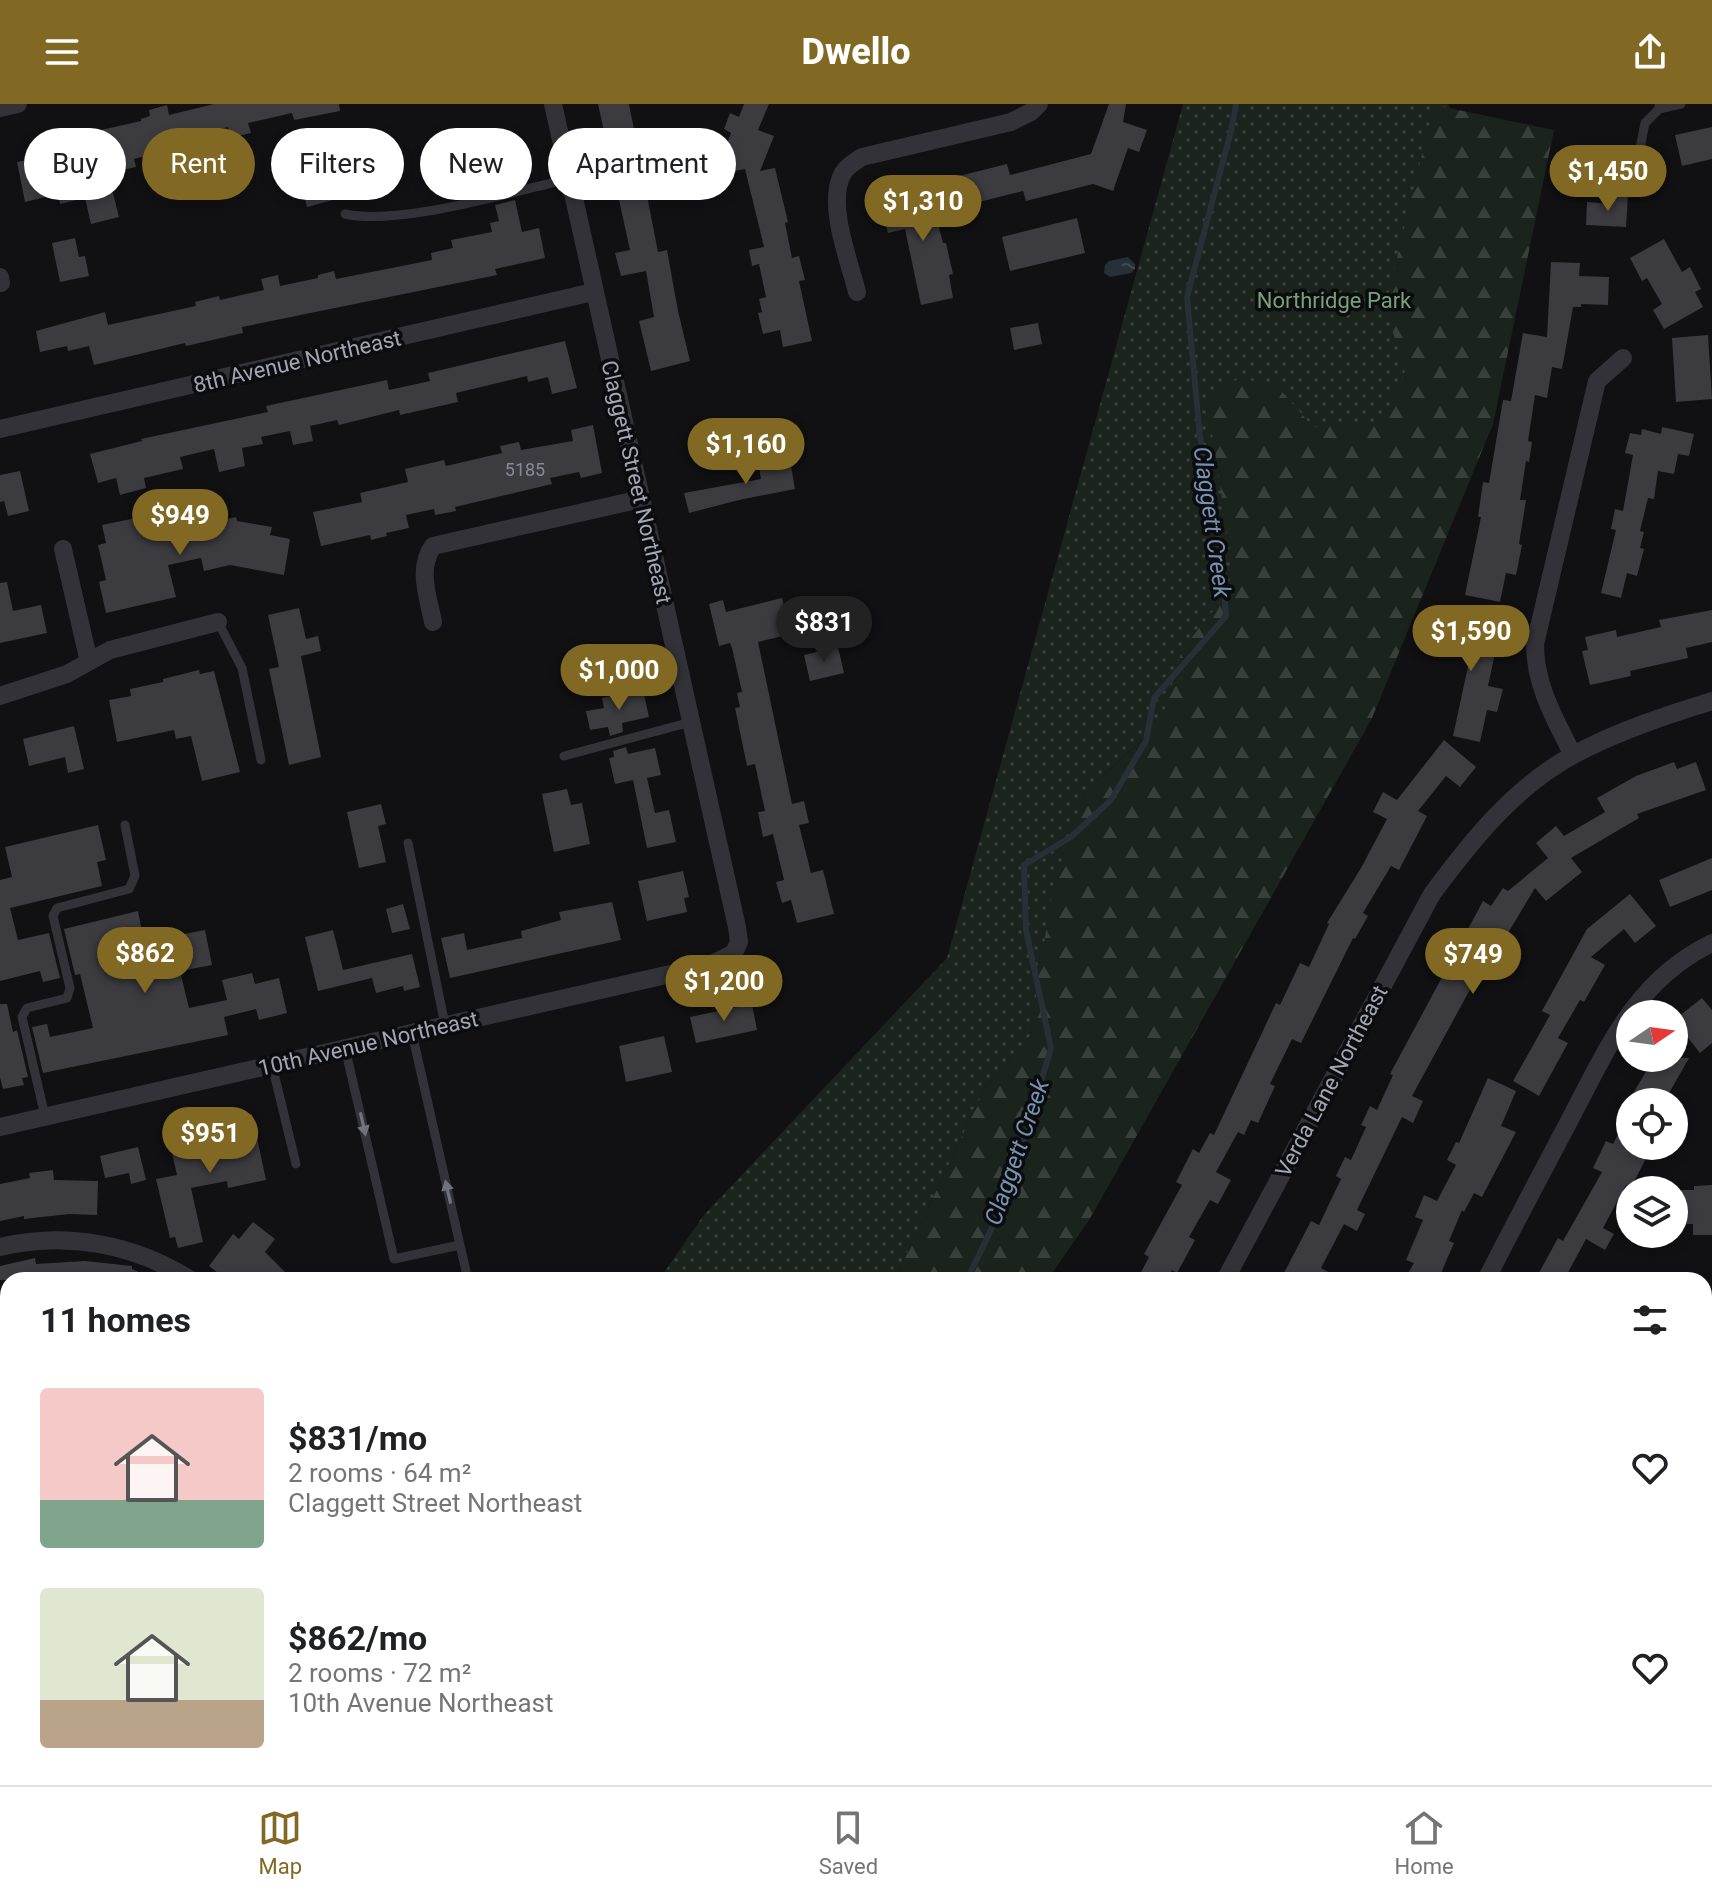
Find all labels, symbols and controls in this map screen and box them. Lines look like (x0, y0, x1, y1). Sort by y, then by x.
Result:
icon: menu (40, 30, 84, 74)
icon: share (1628, 30, 1672, 74)
text: Dwello (802, 31, 910, 73)
chip: Buy (24, 128, 126, 200)
chip: Rent (142, 128, 255, 200)
chip: Filters (271, 128, 404, 200)
chip: New (420, 128, 532, 200)
chip: Apartment (548, 128, 736, 200)
pin: $1,450 (1543, 145, 1673, 213)
text: $1,450 (1568, 156, 1648, 186)
pin: $1,310 (858, 175, 988, 243)
text: $1,310 (883, 186, 963, 216)
park label: Northridge Park (1257, 288, 1412, 313)
street label: 8th Avenue Northeast (191, 325, 403, 398)
street label: Claggett Street Northeast (596, 358, 677, 606)
pin: $1,160 (681, 418, 811, 486)
text: $1,160 (706, 429, 786, 459)
water label: Claggett Creek (1188, 445, 1237, 601)
house number: 5185 (505, 459, 545, 480)
pin: $949 (133, 489, 227, 557)
text: $949 (150, 500, 210, 530)
pin: $831 (777, 596, 871, 664)
pin: $1,590 (1406, 605, 1536, 673)
text: $831 (794, 607, 854, 637)
text: $1,590 (1431, 616, 1511, 646)
pin: $1,000 (554, 644, 684, 712)
text: $1,000 (579, 655, 659, 685)
pin: $862 (98, 927, 192, 995)
pin: $749 (1426, 928, 1520, 996)
text: $862 (115, 938, 175, 968)
text: $749 (1443, 939, 1503, 969)
pin: $1,200 (659, 955, 789, 1023)
text: $1,200 (684, 966, 764, 996)
street label: Verda Lane Northeast (1270, 981, 1393, 1181)
north arrow (1616, 1000, 1688, 1072)
map controls (1616, 1000, 1688, 1248)
street label: 10th Avenue Northeast (256, 1006, 480, 1081)
water label: Claggett Creek (979, 1074, 1055, 1229)
button: locate (1616, 1088, 1688, 1160)
pin: $951 (163, 1107, 257, 1175)
one-way arrow (357, 1112, 370, 1137)
text: $951 (180, 1118, 240, 1148)
button: layers (1616, 1176, 1688, 1248)
one-way arrow (441, 1180, 454, 1205)
icon: filters (1628, 1298, 1672, 1342)
text: 11 homes (40, 1300, 191, 1340)
text: $831/mo (288, 1418, 427, 1458)
icon: home (104, 1420, 200, 1516)
icon: heart (1628, 1446, 1672, 1490)
text: 2 rooms · 64 m² (288, 1458, 471, 1488)
text: Claggett Street Northeast (288, 1488, 582, 1518)
text: $862/mo (288, 1618, 427, 1658)
icon: home (104, 1620, 200, 1716)
icon: heart (1628, 1646, 1672, 1690)
text: 2 rooms · 72 m² (288, 1658, 471, 1688)
text: 10th Avenue Northeast (288, 1688, 553, 1718)
tab: Map (258, 1806, 302, 1879)
tab: Saved (819, 1806, 878, 1879)
tab: Home (1395, 1806, 1454, 1879)

